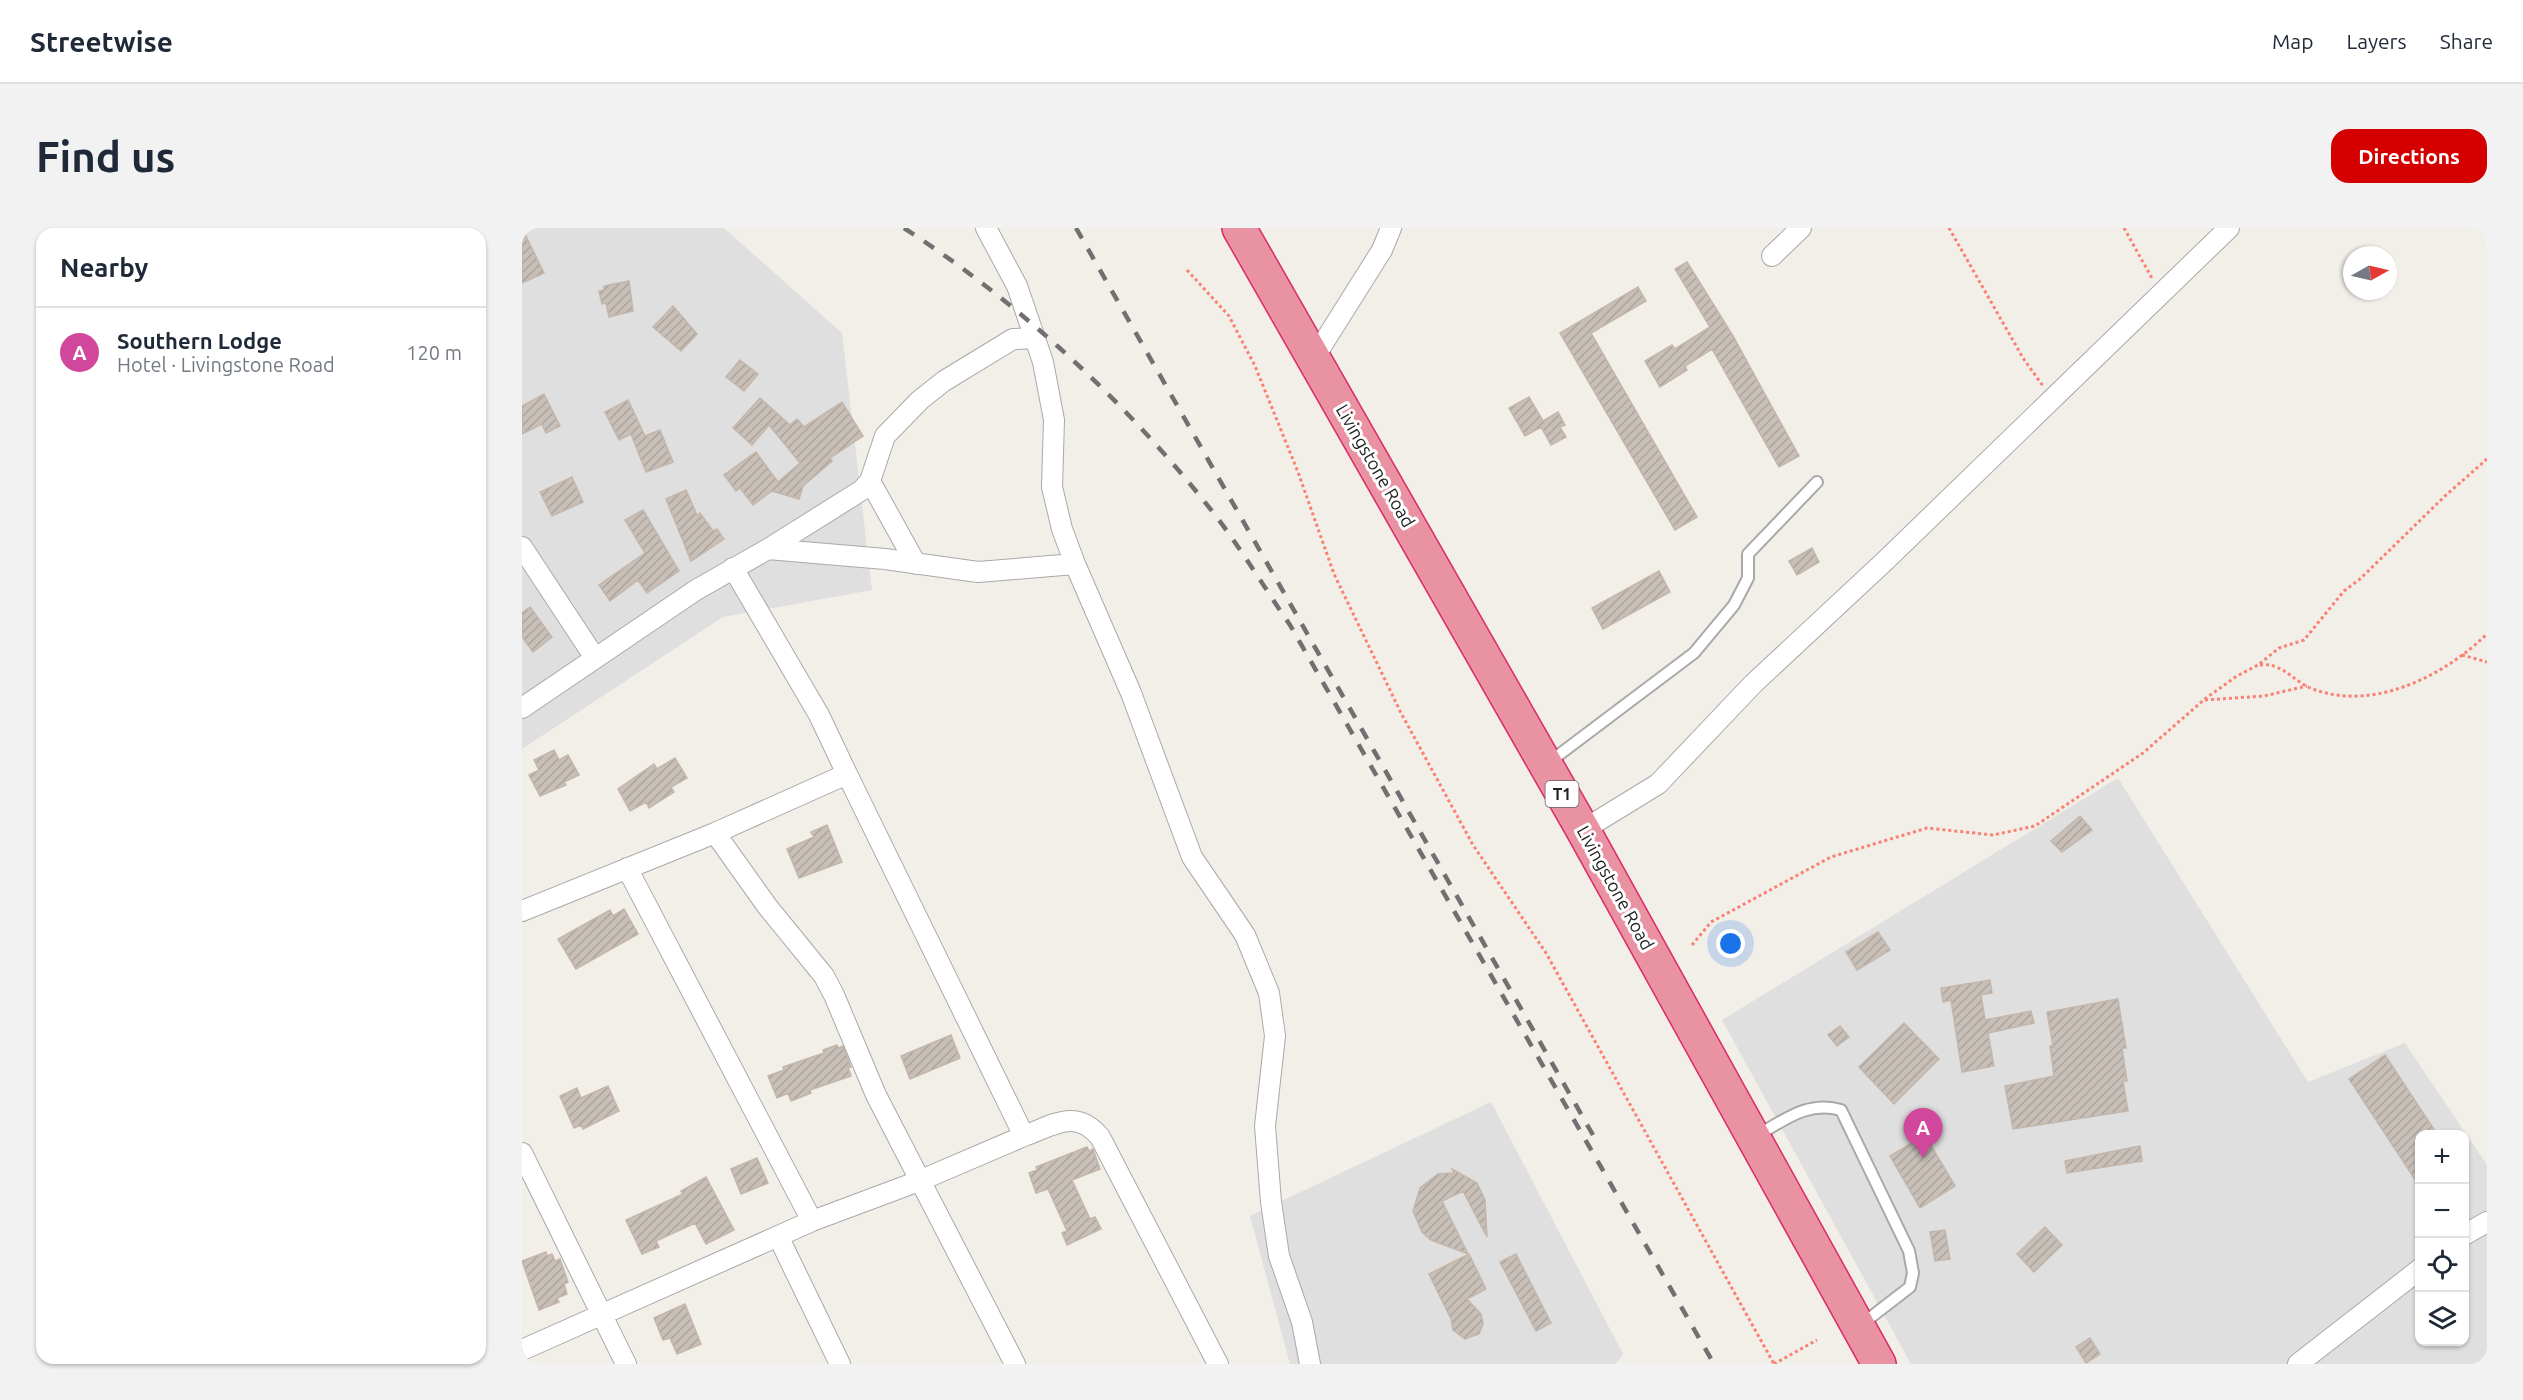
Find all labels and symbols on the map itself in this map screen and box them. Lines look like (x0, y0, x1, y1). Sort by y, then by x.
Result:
north arrow (2343, 246, 2397, 300)
street label: Livingstone Road (1333, 401, 1419, 530)
road number: T1 (1546, 781, 1578, 807)
street label: Livingstone Road (1574, 822, 1658, 953)
your location (1716, 929, 1745, 958)
pin: A (1904, 1108, 1942, 1158)

